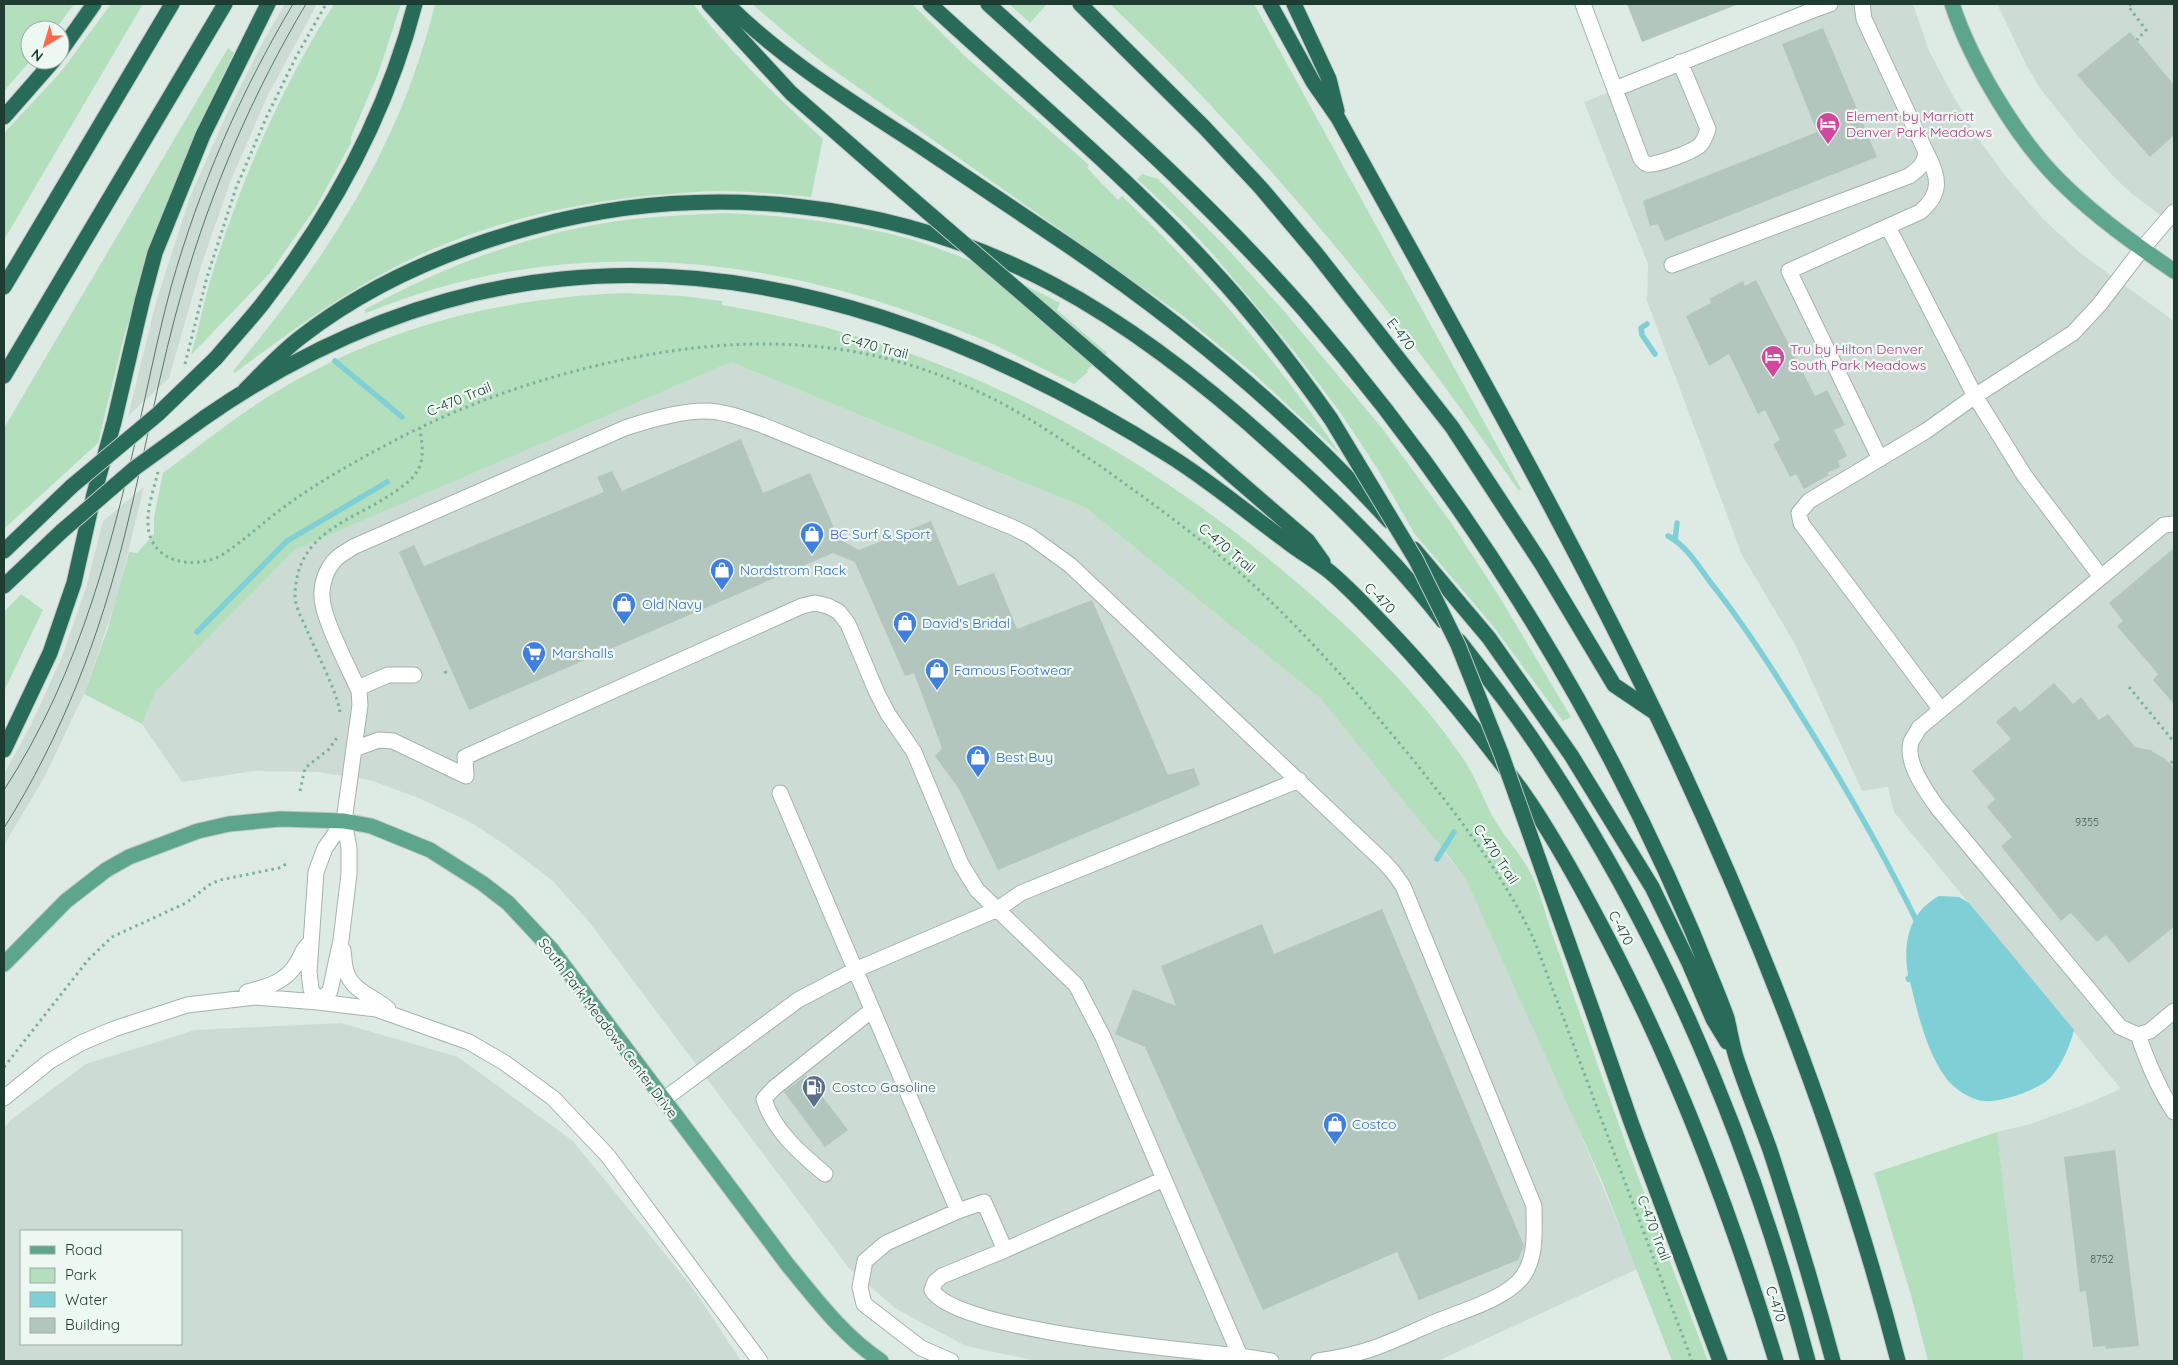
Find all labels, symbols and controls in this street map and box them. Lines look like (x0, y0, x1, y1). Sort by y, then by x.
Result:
north arrow (20, 20, 70, 70)
text: N (27, 45, 47, 66)
place label: Element by Marriott Denver Park Meadows (1846, 107, 1992, 141)
hotel icon: Element by Marriott Denver Park Meadows (1815, 111, 1841, 145)
street label: E-470 (1383, 314, 1419, 354)
street label: C-470 Trail (840, 329, 910, 363)
place label: Tru by Hilton Denver South Park Meadows (1790, 340, 1926, 374)
hotel icon: Tru by Hilton Denver South Park Meadows (1760, 344, 1786, 378)
street label: C-470 Trail (424, 378, 494, 420)
street label: C-470 Trail (1195, 519, 1259, 577)
shop icon: BC Surf & Sport (799, 521, 825, 555)
place label: BC Surf & Sport (830, 525, 931, 543)
shop icon: Nordstrom Rack (709, 557, 735, 591)
place label: Nordstrom Rack (740, 561, 846, 579)
street label: C-470 (1361, 579, 1399, 617)
shop icon: Old Navy (611, 591, 637, 625)
place label: Old Navy (642, 595, 702, 613)
shop icon: David's Bridal (892, 610, 918, 644)
place label: David's Bridal (922, 614, 1010, 632)
supermarket icon: Marshalls (521, 640, 547, 674)
place label: Marshalls (552, 644, 613, 662)
shop icon: Famous Footwear (924, 657, 950, 691)
place label: Famous Footwear (954, 661, 1073, 679)
shop icon: Best Buy (965, 744, 991, 778)
place label: Best Buy (996, 748, 1053, 766)
house number: 9355 (2075, 815, 2099, 829)
street label: C-470 Trail (1469, 821, 1523, 887)
street label: C-470 (1604, 907, 1638, 949)
street label: South Park Meadows Center Drive (534, 934, 682, 1122)
fuel station icon: Costco Gasoline (801, 1074, 827, 1108)
place label: Costco Gasoline (832, 1078, 936, 1096)
shop icon: Costco (1322, 1111, 1348, 1145)
place label: Costco (1352, 1115, 1397, 1133)
street label: C-470 Trail (1633, 1193, 1675, 1263)
legend (20, 1230, 182, 1345)
text: Road (65, 1240, 102, 1259)
house number: 8752 (2090, 1252, 2114, 1266)
text: Park (65, 1265, 97, 1284)
street label: C-470 (1762, 1284, 1790, 1324)
text: Water (65, 1290, 108, 1309)
text: Building (65, 1315, 120, 1334)

